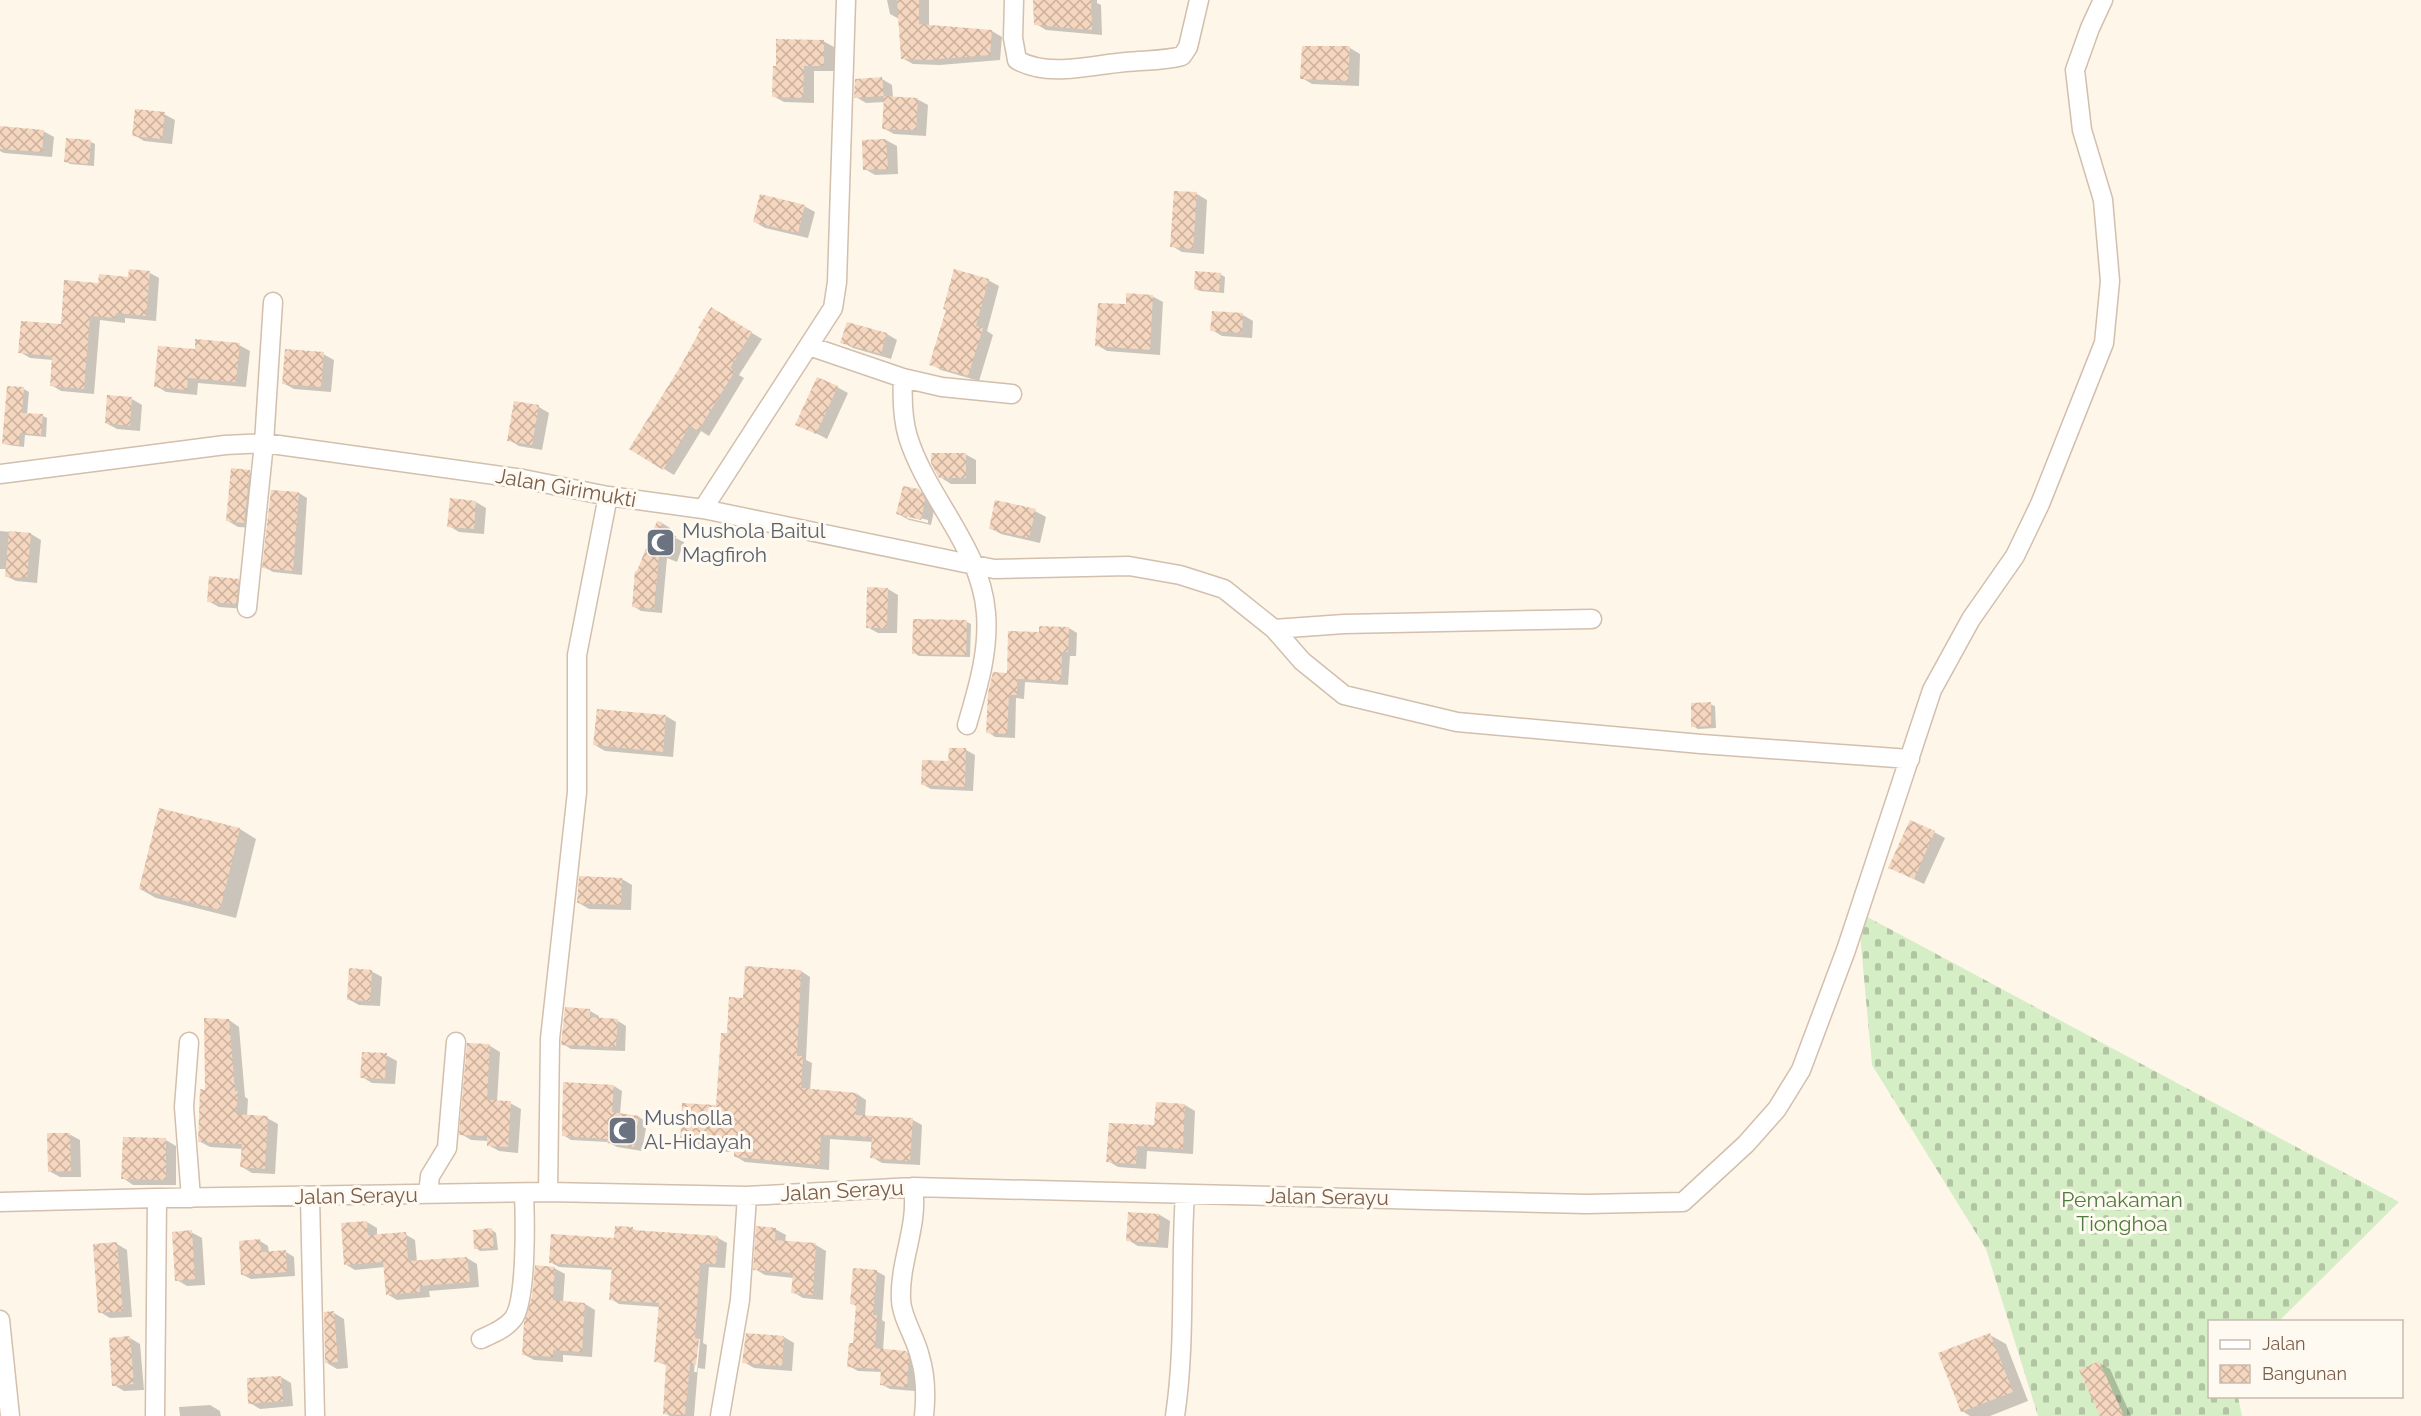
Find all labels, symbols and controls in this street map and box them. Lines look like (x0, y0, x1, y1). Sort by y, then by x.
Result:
street label: Jalan Girimukti (494, 463, 638, 512)
place label: Mushola Baitul Magfiroh (682, 518, 826, 567)
mosque icon: Mushola Baitul Magfiroh (645, 527, 677, 559)
place label: Musholla Al-Hidayah (644, 1105, 751, 1154)
mosque icon: Musholla Al-Hidayah (607, 1114, 639, 1146)
street label: Jalan Serayu (780, 1175, 904, 1206)
street label: Jalan Serayu (294, 1182, 418, 1209)
street label: Jalan Serayu (1265, 1183, 1389, 1210)
park label: Pemakaman Tionghoa (2061, 1187, 2183, 1236)
legend (2208, 1320, 2403, 1398)
text: Jalan (2262, 1333, 2306, 1354)
text: Bangunan (2262, 1363, 2347, 1384)

